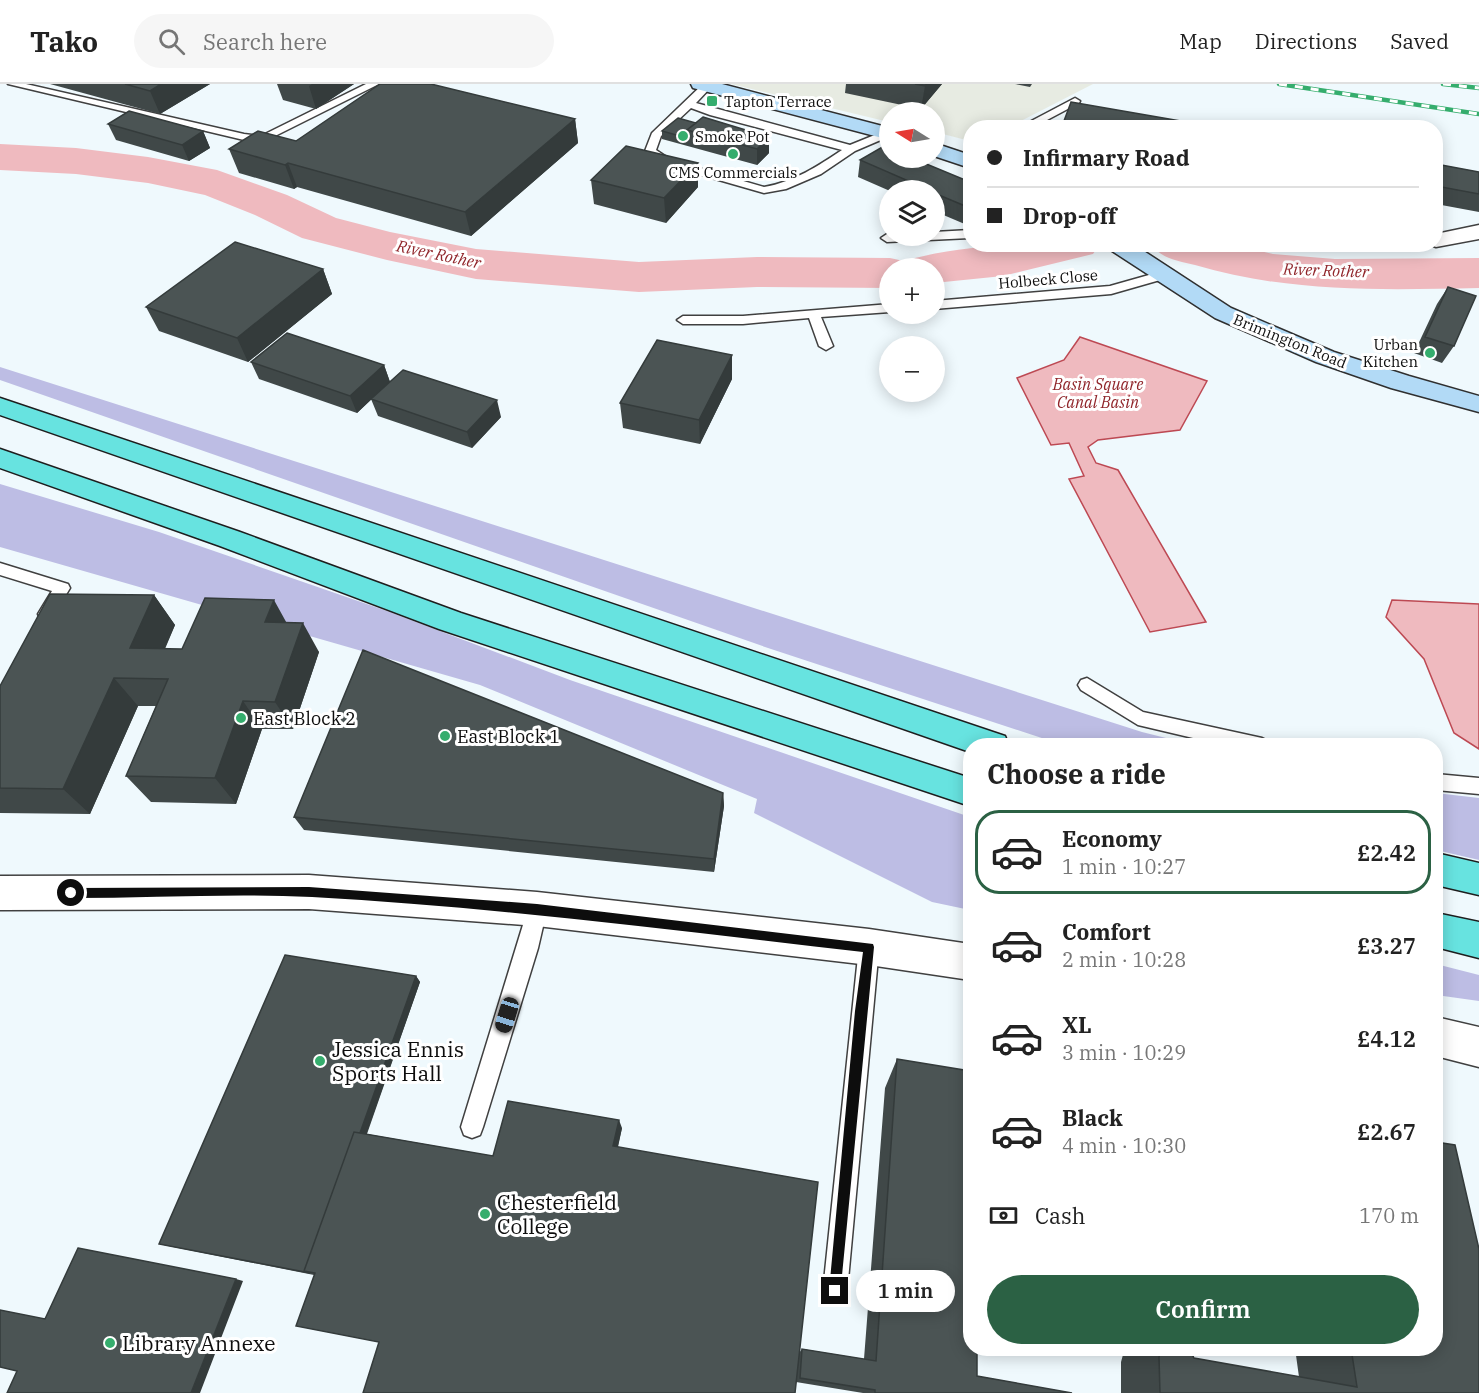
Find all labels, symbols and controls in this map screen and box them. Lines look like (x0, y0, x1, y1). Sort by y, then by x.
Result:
search box (134, 14, 554, 68)
text: Tako (30, 23, 98, 60)
icon: search (155, 25, 188, 58)
text: Search here (203, 27, 327, 56)
text: Map (1179, 27, 1222, 55)
text: Directions (1255, 27, 1357, 55)
text: Saved (1390, 27, 1449, 55)
place label: Tapton Terrace (724, 92, 832, 111)
marker: Tapton Terrace (705, 94, 719, 108)
north arrow (879, 102, 945, 168)
map controls (879, 102, 945, 402)
place label: Smoke Pot (695, 127, 769, 146)
marker: Smoke Pot (676, 129, 690, 143)
text: Infirmary Road (1023, 143, 1190, 172)
marker: CMS Commercials (726, 147, 740, 161)
place label: CMS Commercials (669, 163, 797, 182)
button: layers (879, 180, 945, 246)
text: Drop-off (1023, 201, 1117, 230)
water label: River Rother (394, 235, 484, 273)
button: + (879, 258, 945, 324)
water label: River Rother (1282, 258, 1370, 282)
street label: Holbeck Close (997, 265, 1099, 293)
street label: Brimington Road (1230, 310, 1350, 372)
place label: Urban Kitchen (1363, 335, 1418, 371)
button: − (879, 336, 945, 402)
marker: Urban Kitchen (1423, 346, 1437, 360)
water label: Basin Square Canal Basin (1052, 374, 1143, 412)
place label: East Block 2 (253, 707, 356, 730)
marker: East Block 2 (234, 711, 248, 725)
place label: East Block 1 (457, 725, 560, 748)
marker: East Block 1 (438, 729, 452, 743)
text: Choose a ride (987, 756, 1166, 791)
text: Economy (1062, 824, 1162, 853)
icon: car (990, 825, 1044, 879)
text: £2.42 (1357, 838, 1416, 867)
text: 1 min · 10:27 (1062, 853, 1186, 880)
route start (57, 879, 84, 906)
text: Comfort (1062, 917, 1151, 946)
icon: car (990, 918, 1044, 972)
text: £3.27 (1357, 931, 1416, 960)
text: 2 min · 10:28 (1062, 946, 1186, 973)
car (493, 995, 521, 1035)
text: XL (1062, 1010, 1092, 1039)
icon: car (990, 1011, 1044, 1065)
text: £4.12 (1357, 1024, 1416, 1053)
place label: Jessica Ennis Sports Hall (332, 1035, 464, 1087)
text: 3 min · 10:29 (1062, 1039, 1186, 1066)
marker: Jessica Ennis Sports Hall (313, 1054, 327, 1068)
text: Black (1062, 1103, 1123, 1132)
icon: car (990, 1104, 1044, 1158)
text: £2.67 (1357, 1117, 1416, 1146)
text: 4 min · 10:30 (1062, 1132, 1186, 1159)
place label: Chesterfield College (497, 1188, 617, 1240)
icon: cash (987, 1199, 1020, 1232)
text: Cash (1035, 1201, 1086, 1230)
text: 170 m (1359, 1202, 1419, 1229)
marker: Chesterfield College (478, 1207, 492, 1221)
callout: 1 min (856, 1270, 955, 1312)
button: Confirm (987, 1275, 1419, 1344)
route end (821, 1277, 848, 1304)
text: 1 min (878, 1277, 933, 1304)
place label: Library Annexe (122, 1329, 275, 1357)
marker: Library Annexe (103, 1336, 117, 1350)

